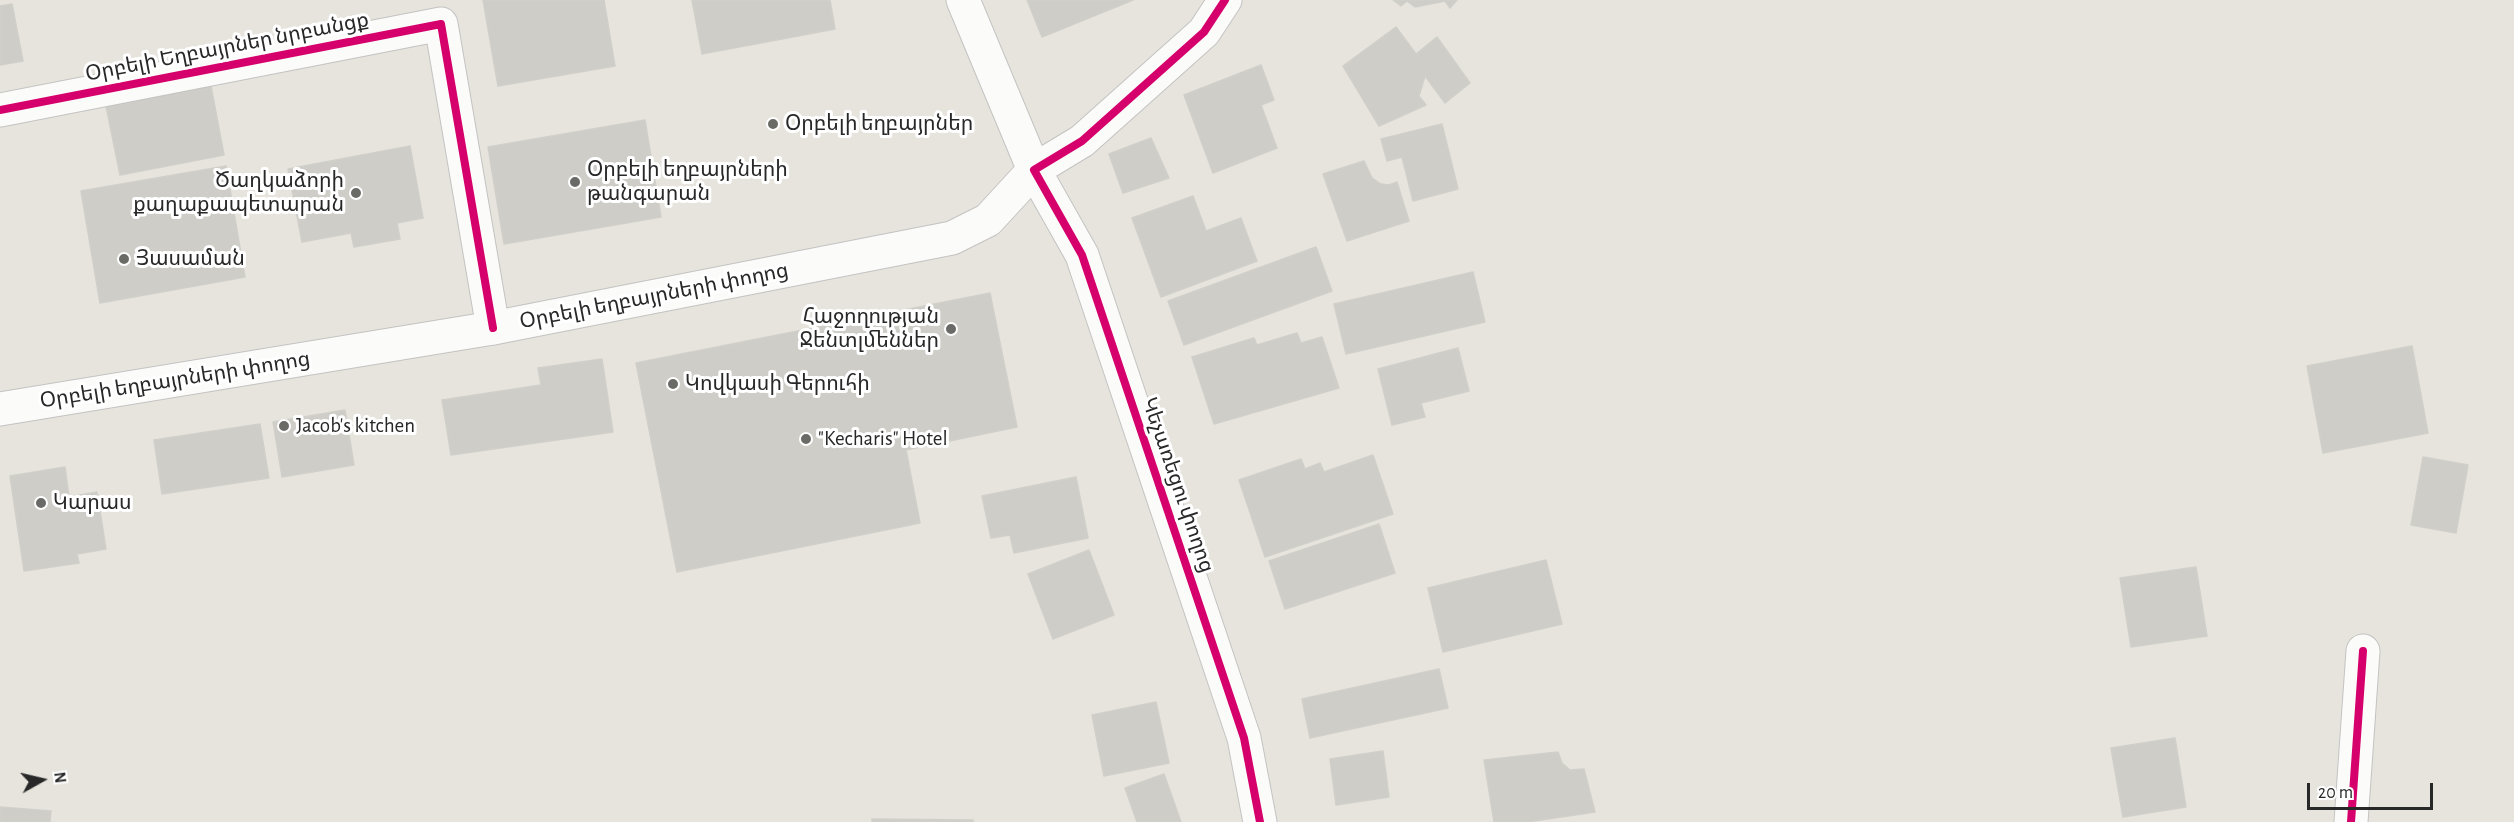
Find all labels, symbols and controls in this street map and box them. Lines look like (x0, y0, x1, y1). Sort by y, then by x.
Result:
street label: Օրբելի Եղբայրներ նրբանցք (83, 7, 371, 87)
place label: Օրբելի եղբայրներ (785, 111, 973, 137)
marker: Օրբելի եղբայրներ (766, 117, 780, 131)
place label: Օրբելի եղբայրների թանգարան (587, 157, 788, 207)
place label: Ծաղկաձորի քաղաքապետարան (133, 168, 344, 218)
marker: Օրբելի եղբայրների թանգարան (568, 175, 582, 189)
marker: Ծաղկաձորի քաղաքապետարան (349, 186, 363, 200)
place label: Յասաման (136, 246, 245, 272)
marker: Յասաման (117, 252, 131, 266)
street label: Օրբելի եղբայրների փողոց (517, 258, 791, 334)
place label: Հաջողության Ջենտլմեններ (799, 304, 939, 354)
marker: Հաջողության Ջենտլմեններ (944, 322, 958, 336)
street label: Օրբելի եղբայրների փողոց (38, 346, 312, 414)
place label: Կովկասի Գերուհի (685, 371, 870, 397)
marker: Կովկասի Գերուհի (666, 377, 680, 391)
street label: Կեչառեցու փողոց (1136, 394, 1220, 576)
place label: Jacob's kitchen (296, 413, 415, 439)
marker: Jacob's kitchen (277, 419, 291, 433)
place label: "Kecharis" Hotel (818, 426, 948, 452)
marker: "Kecharis" Hotel (799, 432, 813, 446)
place label: Կարաս (53, 490, 132, 516)
marker: Կարաս (34, 496, 48, 510)
north arrow (12, 750, 72, 810)
text: N (51, 771, 69, 784)
scale bar (2310, 771, 2436, 809)
text: 20 m (2318, 784, 2353, 802)

